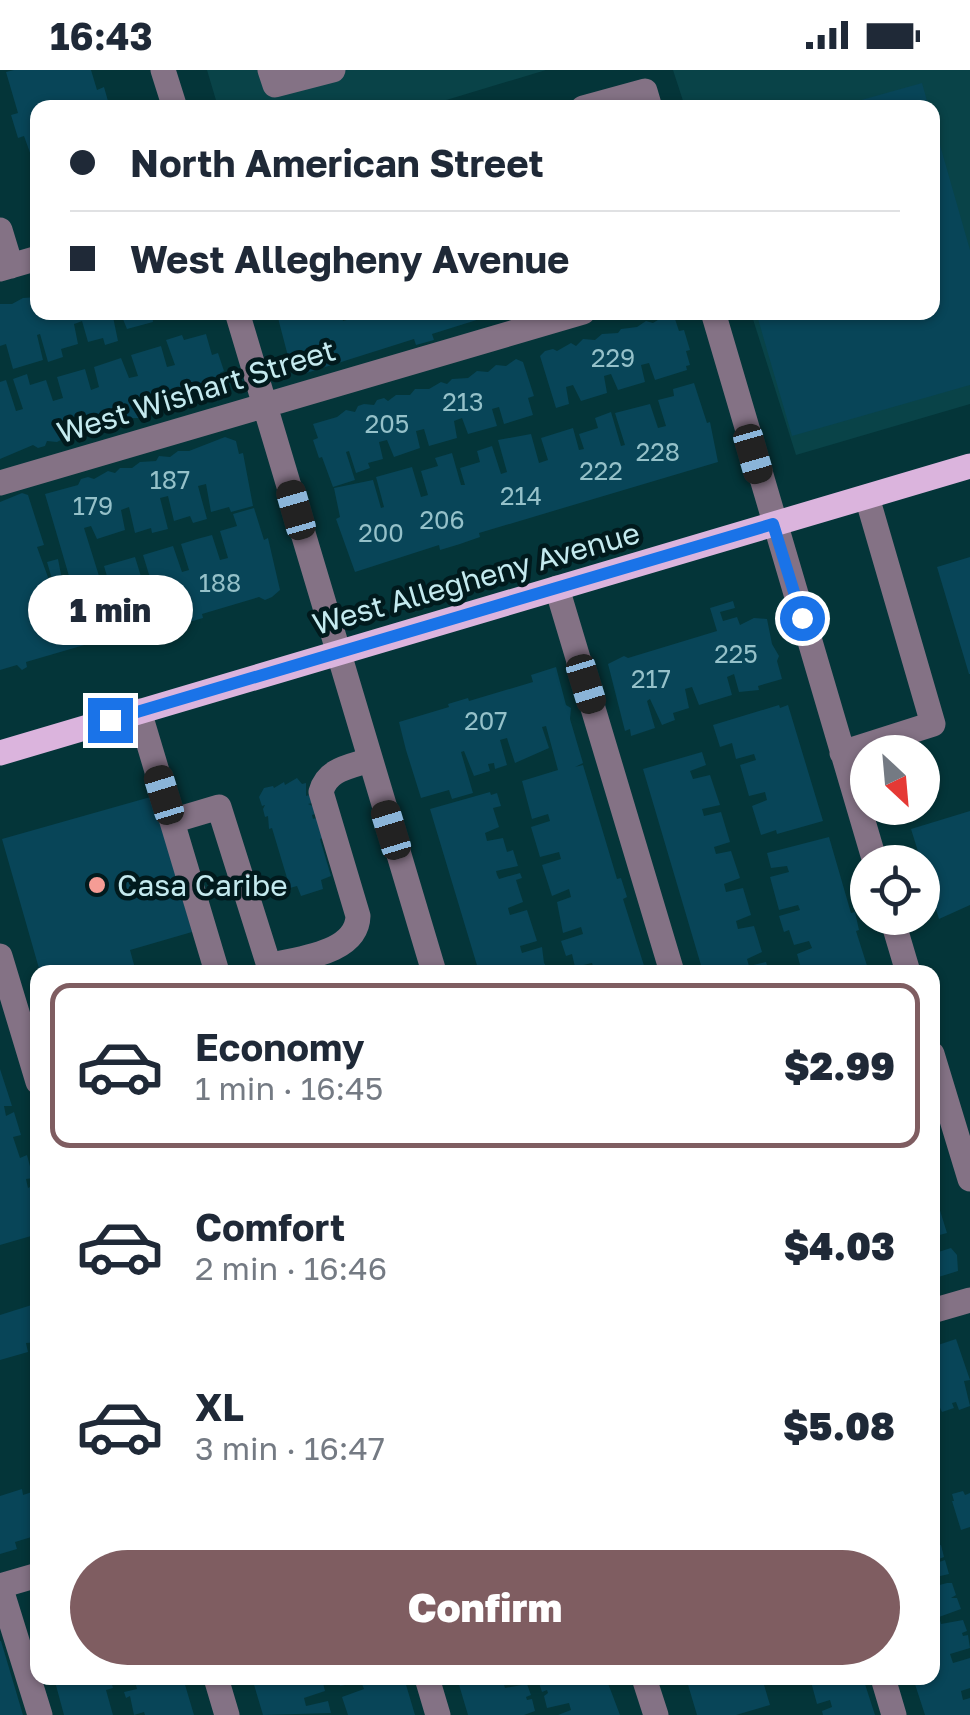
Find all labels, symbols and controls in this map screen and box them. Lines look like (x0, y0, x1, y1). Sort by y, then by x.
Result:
text: 16:43 (50, 13, 153, 58)
text: North American Street (130, 140, 544, 185)
text: West Allegheny Avenue (130, 236, 569, 281)
street label: West Wishart Street (52, 332, 340, 450)
house number: 229 (591, 342, 635, 373)
house number: 213 (442, 386, 484, 417)
house number: 205 (365, 408, 409, 439)
car (730, 421, 776, 487)
house number: 228 (636, 436, 680, 467)
house number: 222 (579, 455, 623, 486)
house number: 187 (150, 464, 190, 495)
car (273, 477, 319, 543)
house number: 214 (500, 480, 542, 511)
house number: 179 (73, 490, 113, 521)
house number: 206 (419, 504, 465, 535)
street label: West Allegheny Avenue (308, 514, 644, 642)
house number: 200 (358, 517, 404, 548)
house number: 188 (199, 567, 241, 598)
callout: 1 min (28, 575, 192, 645)
text: 1 min (70, 591, 151, 629)
route start (780, 596, 825, 641)
house number: 225 (714, 638, 758, 669)
car (563, 651, 609, 717)
house number: 217 (631, 663, 671, 694)
route end (88, 698, 133, 743)
house number: 207 (464, 705, 508, 736)
north arrow (850, 735, 940, 825)
map controls (850, 735, 940, 935)
car (141, 762, 187, 828)
car (368, 797, 414, 863)
button: locate (850, 845, 940, 935)
place label: Casa Caribe (117, 867, 288, 903)
marker: Casa Caribe (86, 874, 108, 896)
icon: car (75, 1021, 165, 1111)
text: Economy (195, 1024, 364, 1069)
text: $2.99 (784, 1043, 895, 1088)
text: 1 min · 16:45 (195, 1069, 383, 1107)
icon: car (75, 1201, 165, 1291)
text: Comfort (195, 1204, 345, 1249)
text: $4.03 (784, 1223, 895, 1268)
text: 2 min · 16:46 (195, 1249, 387, 1287)
icon: car (75, 1381, 165, 1471)
text: XL (195, 1384, 244, 1429)
text: $5.08 (783, 1403, 895, 1448)
text: 3 min · 16:47 (195, 1429, 385, 1467)
button: Confirm (70, 1550, 900, 1665)

